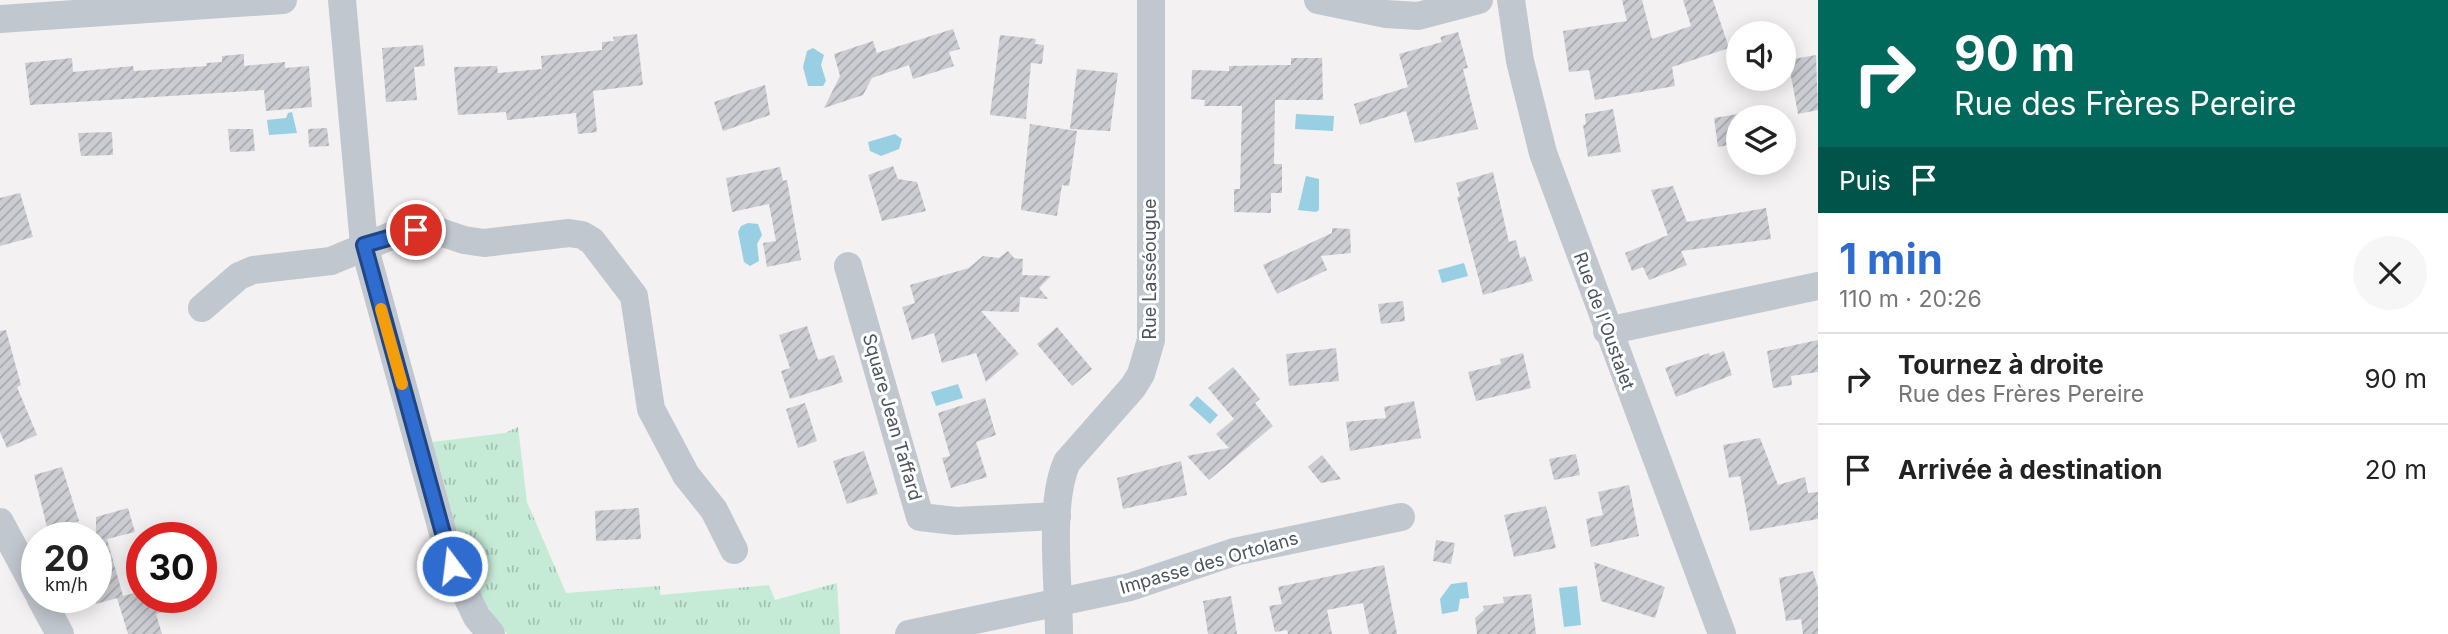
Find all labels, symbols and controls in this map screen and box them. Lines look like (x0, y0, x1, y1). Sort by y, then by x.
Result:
map controls (1726, 21, 1796, 175)
button: sound (1726, 21, 1796, 91)
text: 90 m (1954, 24, 2075, 83)
icon: right (1839, 28, 1930, 119)
text: Rue des Frères Pereire (1954, 84, 2297, 123)
button: layers (1726, 105, 1796, 175)
icon: arrive (1905, 161, 1943, 199)
text: Puis (1839, 165, 1891, 196)
street label: Rue Lasséougue (1139, 198, 1160, 340)
pin (386, 200, 446, 260)
icon: arrive (397, 211, 435, 249)
text: 1 min (1839, 233, 1943, 284)
button: close (2353, 236, 2427, 310)
street label: Rue de l'Oustalet (1570, 249, 1639, 393)
text: 110 m · 20:26 (1839, 285, 1982, 313)
street label: Square Jean Taffard (859, 331, 926, 503)
text: Tournez à droite (1898, 349, 2104, 380)
icon: right (1839, 360, 1877, 398)
text: 90 m (2364, 363, 2427, 394)
text: Rue des Frères Pereire (1898, 380, 2144, 408)
icon: arrive (1839, 451, 1877, 489)
text: Arrivée à destination (1898, 454, 2163, 485)
text: 20 m (2365, 454, 2427, 485)
speed limit sign: 30 (126, 522, 217, 613)
street label: Impasse des Ortolans (1117, 527, 1300, 598)
position arrow (415, 529, 489, 603)
text: 20 (44, 537, 89, 579)
text: km/h (45, 574, 88, 595)

